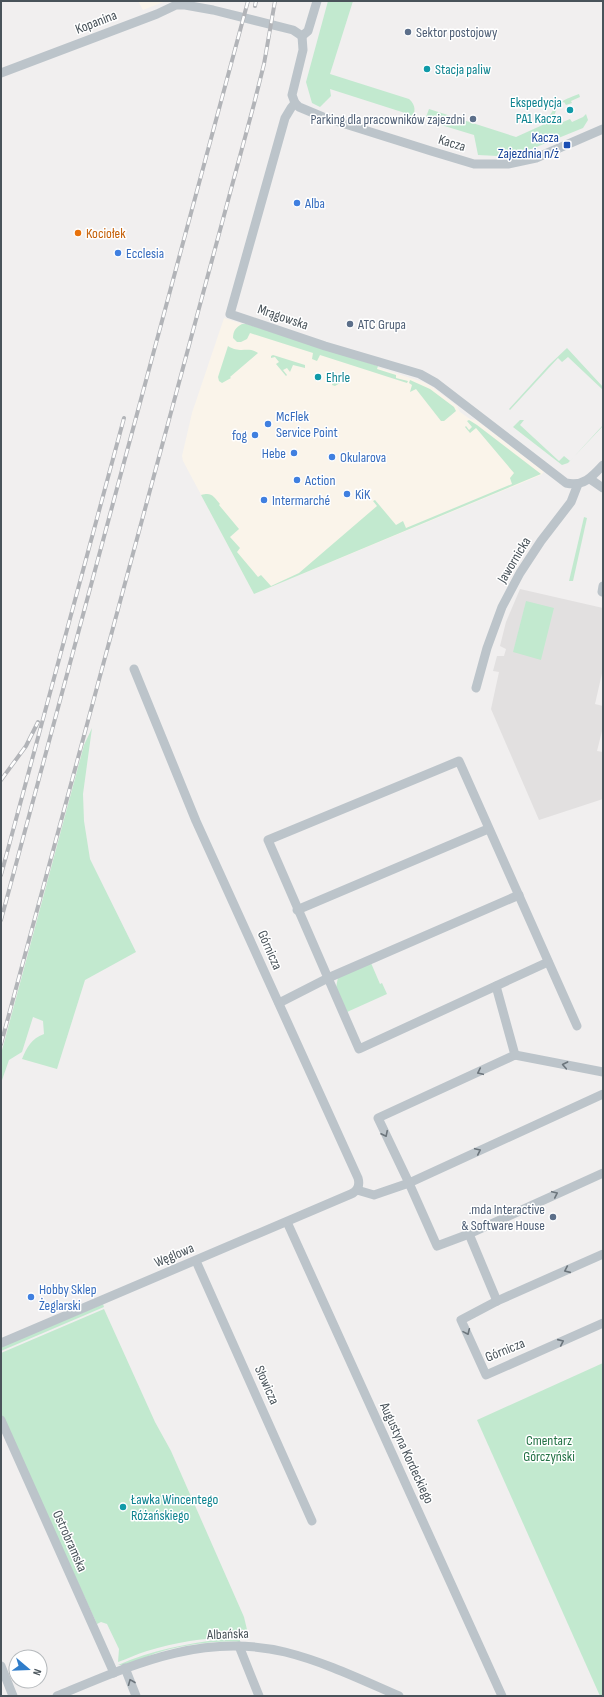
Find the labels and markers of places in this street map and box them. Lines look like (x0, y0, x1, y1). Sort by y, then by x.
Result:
place label: Sektor postojowy (416, 24, 498, 41)
marker: Sektor postojowy (403, 27, 413, 37)
place label: Stacja paliw (435, 61, 491, 78)
marker: Stacja paliw (422, 64, 432, 74)
place label: Ekspedycja PA1 Kacza (510, 94, 562, 127)
marker: Ekspedycja PA1 Kacza (565, 105, 575, 115)
place label: Parking dla pracowników zajezdni (311, 111, 465, 128)
marker: Parking dla pracowników zajezdni (468, 114, 478, 124)
place label: Kacza Zajezdnia n/ż (498, 129, 559, 162)
marker: Kacza Zajezdnia n/ż (562, 140, 572, 150)
place label: Alba (304, 195, 325, 212)
marker: Alba (292, 198, 302, 208)
place label: Kociołek (86, 225, 126, 242)
marker: Kociołek (73, 228, 83, 238)
place label: Ecclesia (126, 245, 164, 262)
marker: Ecclesia (113, 248, 123, 258)
place label: ATC Grupa (357, 316, 406, 333)
marker: ATC Grupa (345, 319, 355, 329)
place label: Ehrle (326, 369, 350, 386)
marker: Ehrle (313, 372, 323, 382)
place label: McFlek Service Point (276, 408, 338, 441)
marker: McFlek Service Point (263, 419, 273, 429)
place label: fog (232, 427, 247, 444)
marker: fog (250, 430, 260, 440)
place label: Hebe (262, 445, 286, 462)
marker: Hebe (289, 448, 299, 458)
place label: Okularova (340, 449, 386, 466)
marker: Okularova (327, 452, 337, 462)
place label: Action (304, 472, 335, 489)
marker: Action (292, 475, 302, 485)
place label: KiK (355, 486, 371, 503)
marker: KiK (342, 489, 352, 499)
place label: Intermarché (272, 492, 330, 509)
marker: Intermarché (259, 495, 269, 505)
place label: .mda Interactive & Software House (461, 1201, 545, 1234)
marker: .mda Interactive & Software House (548, 1212, 558, 1222)
place label: Hobby Sklep Żeglarski (39, 1281, 97, 1314)
marker: Hobby Sklep Żeglarski (26, 1292, 36, 1302)
place label: Ławka Wincentego Różańskiego (130, 1491, 219, 1524)
marker: Ławka Wincentego Różańskiego (118, 1502, 128, 1512)

